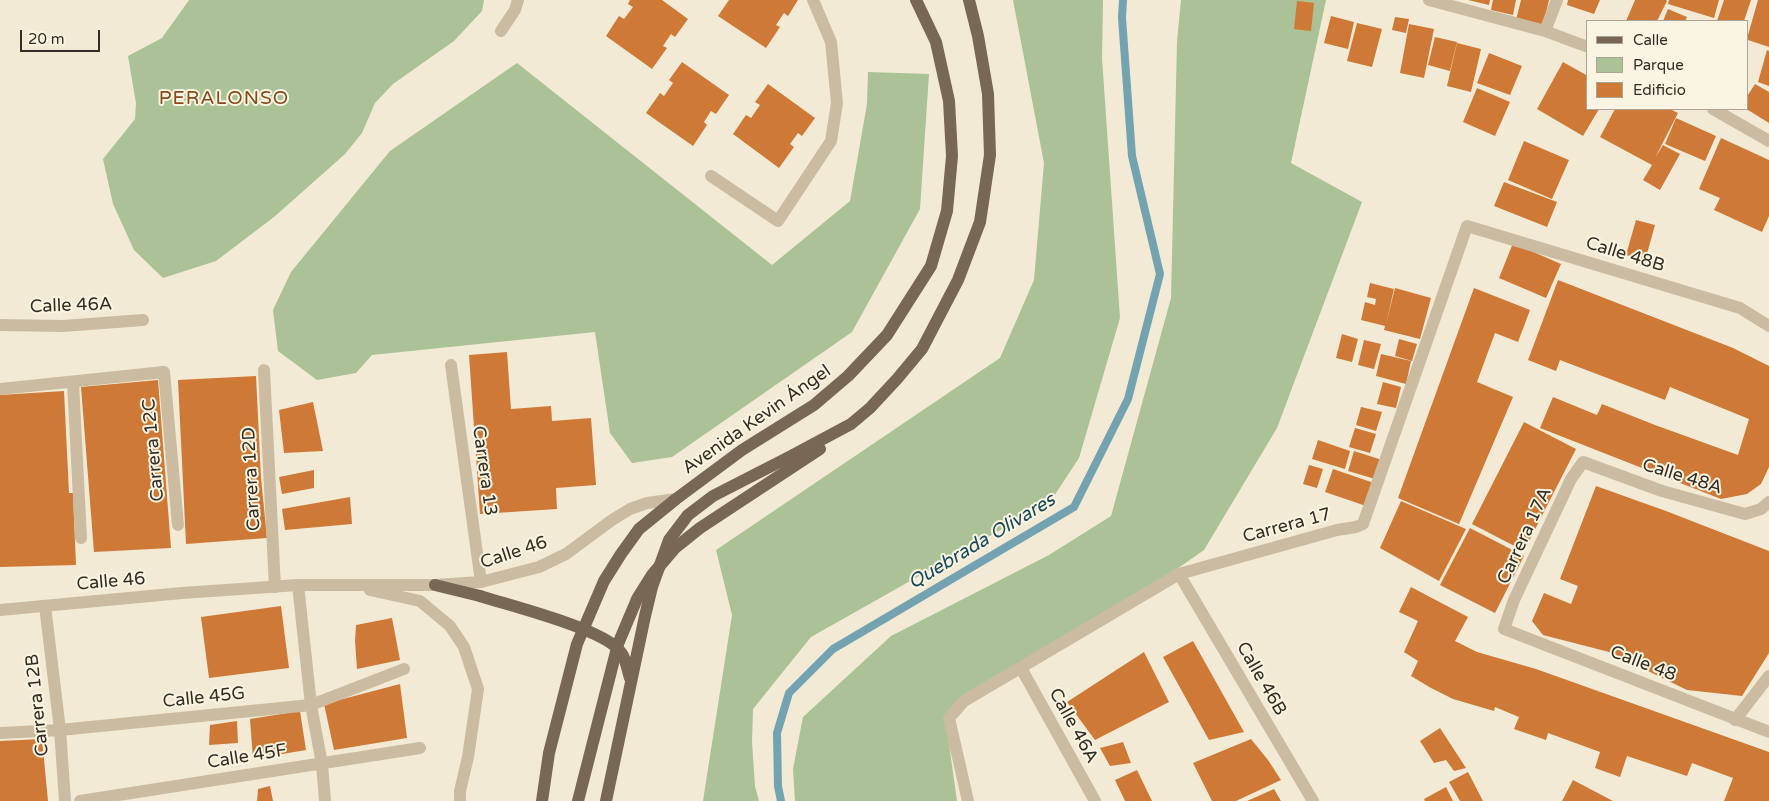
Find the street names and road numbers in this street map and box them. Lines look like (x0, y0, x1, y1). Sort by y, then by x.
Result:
street label: Calle 48B (1583, 233, 1667, 277)
street label: Calle 46A (29, 294, 113, 318)
street label: Avenida Kevin Ángel (679, 361, 835, 479)
street label: Carrera 12C (139, 398, 169, 502)
street label: Carrera 13 (467, 425, 501, 517)
street label: Carrera 12D (238, 426, 266, 532)
street label: Calle 48A (1639, 455, 1725, 499)
street label: Carrera 17A (1493, 484, 1557, 588)
street label: Carrera 17 (1240, 504, 1334, 548)
street label: Calle 46 (478, 532, 550, 574)
street label: Calle 46 (76, 568, 146, 596)
street label: Calle 46B (1231, 638, 1291, 720)
street label: Calle 48 (1607, 642, 1679, 686)
street label: Carrera 12B (22, 653, 54, 757)
street label: Calle 45G (162, 683, 246, 713)
street label: Calle 46A (1044, 685, 1102, 767)
street label: Calle 45F (206, 740, 288, 774)

